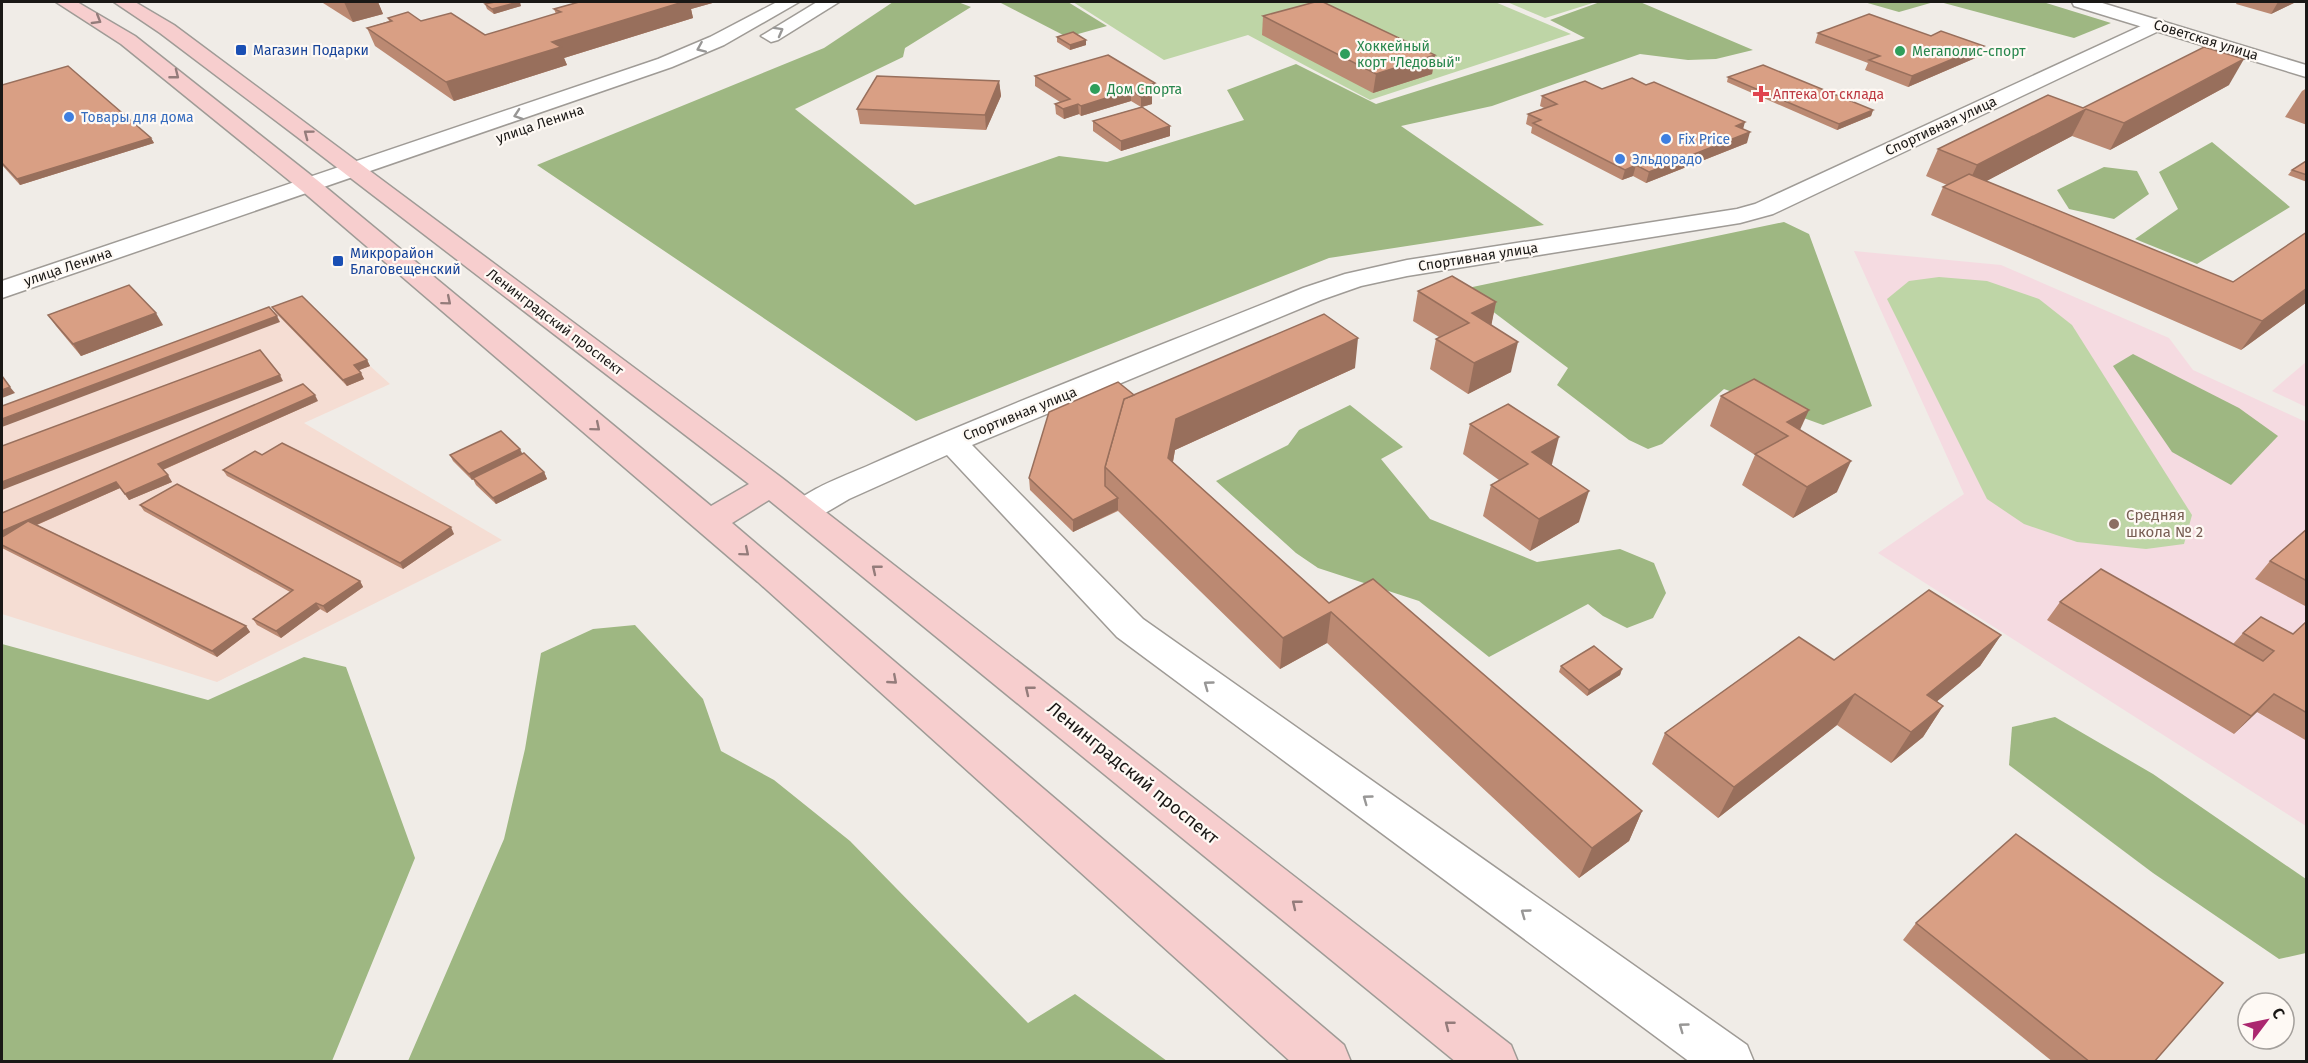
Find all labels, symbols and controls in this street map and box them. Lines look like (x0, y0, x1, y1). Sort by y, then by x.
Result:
one-way arrow (91, 12, 101, 24)
street label: Советская улица (2152, 16, 2260, 64)
one-way arrow (773, 27, 783, 38)
place label: Хоккейный корт "Ледовый" (1357, 38, 1460, 71)
one-way arrow (696, 41, 707, 53)
place label: Магазин Подарки (253, 42, 369, 59)
marker: Магазин Подарки (234, 43, 248, 57)
place label: Мегаполис-спорт (1912, 43, 2026, 60)
marker: Мегаполис-спорт (1893, 44, 1907, 58)
marker: Хоккейный корт "Ледовый" (1338, 47, 1352, 61)
one-way arrow (168, 68, 179, 79)
place label: Дом Спорта (1106, 81, 1182, 98)
marker: Дом Спорта (1088, 82, 1102, 96)
place label: Аптека от склада (1773, 86, 1884, 103)
marker: Аптека от склада (1754, 87, 1768, 101)
street label: Спортивная улица (1883, 93, 1999, 159)
street label: улица Ленина (494, 101, 586, 147)
one-way arrow (513, 108, 524, 120)
place label: Товары для дома (81, 109, 194, 126)
marker: Товары для дома (62, 110, 76, 124)
one-way arrow (303, 130, 314, 141)
place label: Fix Price (1678, 131, 1730, 148)
marker: Fix Price (1659, 132, 1673, 146)
place label: Эльдорадо (1632, 151, 1702, 168)
marker: Эльдорадо (1613, 152, 1627, 166)
street label: Спортивная улица (1417, 239, 1539, 275)
street label: улица Ленина (22, 244, 114, 290)
place label: Микрорайон Благовещенский (350, 245, 461, 278)
marker: Микрорайон Благовещенский (331, 254, 345, 268)
street label: Ленинградский проспект (483, 265, 627, 379)
one-way arrow (440, 294, 451, 305)
street label: Спортивная улица (961, 383, 1079, 445)
one-way arrow (589, 420, 600, 431)
place label: Средняя школа № 2 (2126, 506, 2203, 541)
marker: Средняя школа № 2 (2107, 517, 2121, 531)
one-way arrow (738, 545, 749, 556)
one-way arrow (872, 565, 883, 576)
one-way arrow (886, 673, 896, 684)
one-way arrow (1204, 681, 1215, 692)
one-way arrow (1025, 687, 1036, 698)
street label: Ленинградский проспект (1043, 697, 1224, 850)
one-way arrow (1362, 795, 1373, 806)
one-way arrow (1292, 900, 1303, 911)
one-way arrow (1520, 909, 1531, 920)
north arrow (2236, 991, 2296, 1051)
text: С (2268, 1004, 2289, 1023)
one-way arrow (1444, 1022, 1455, 1033)
one-way arrow (1678, 1023, 1689, 1034)

